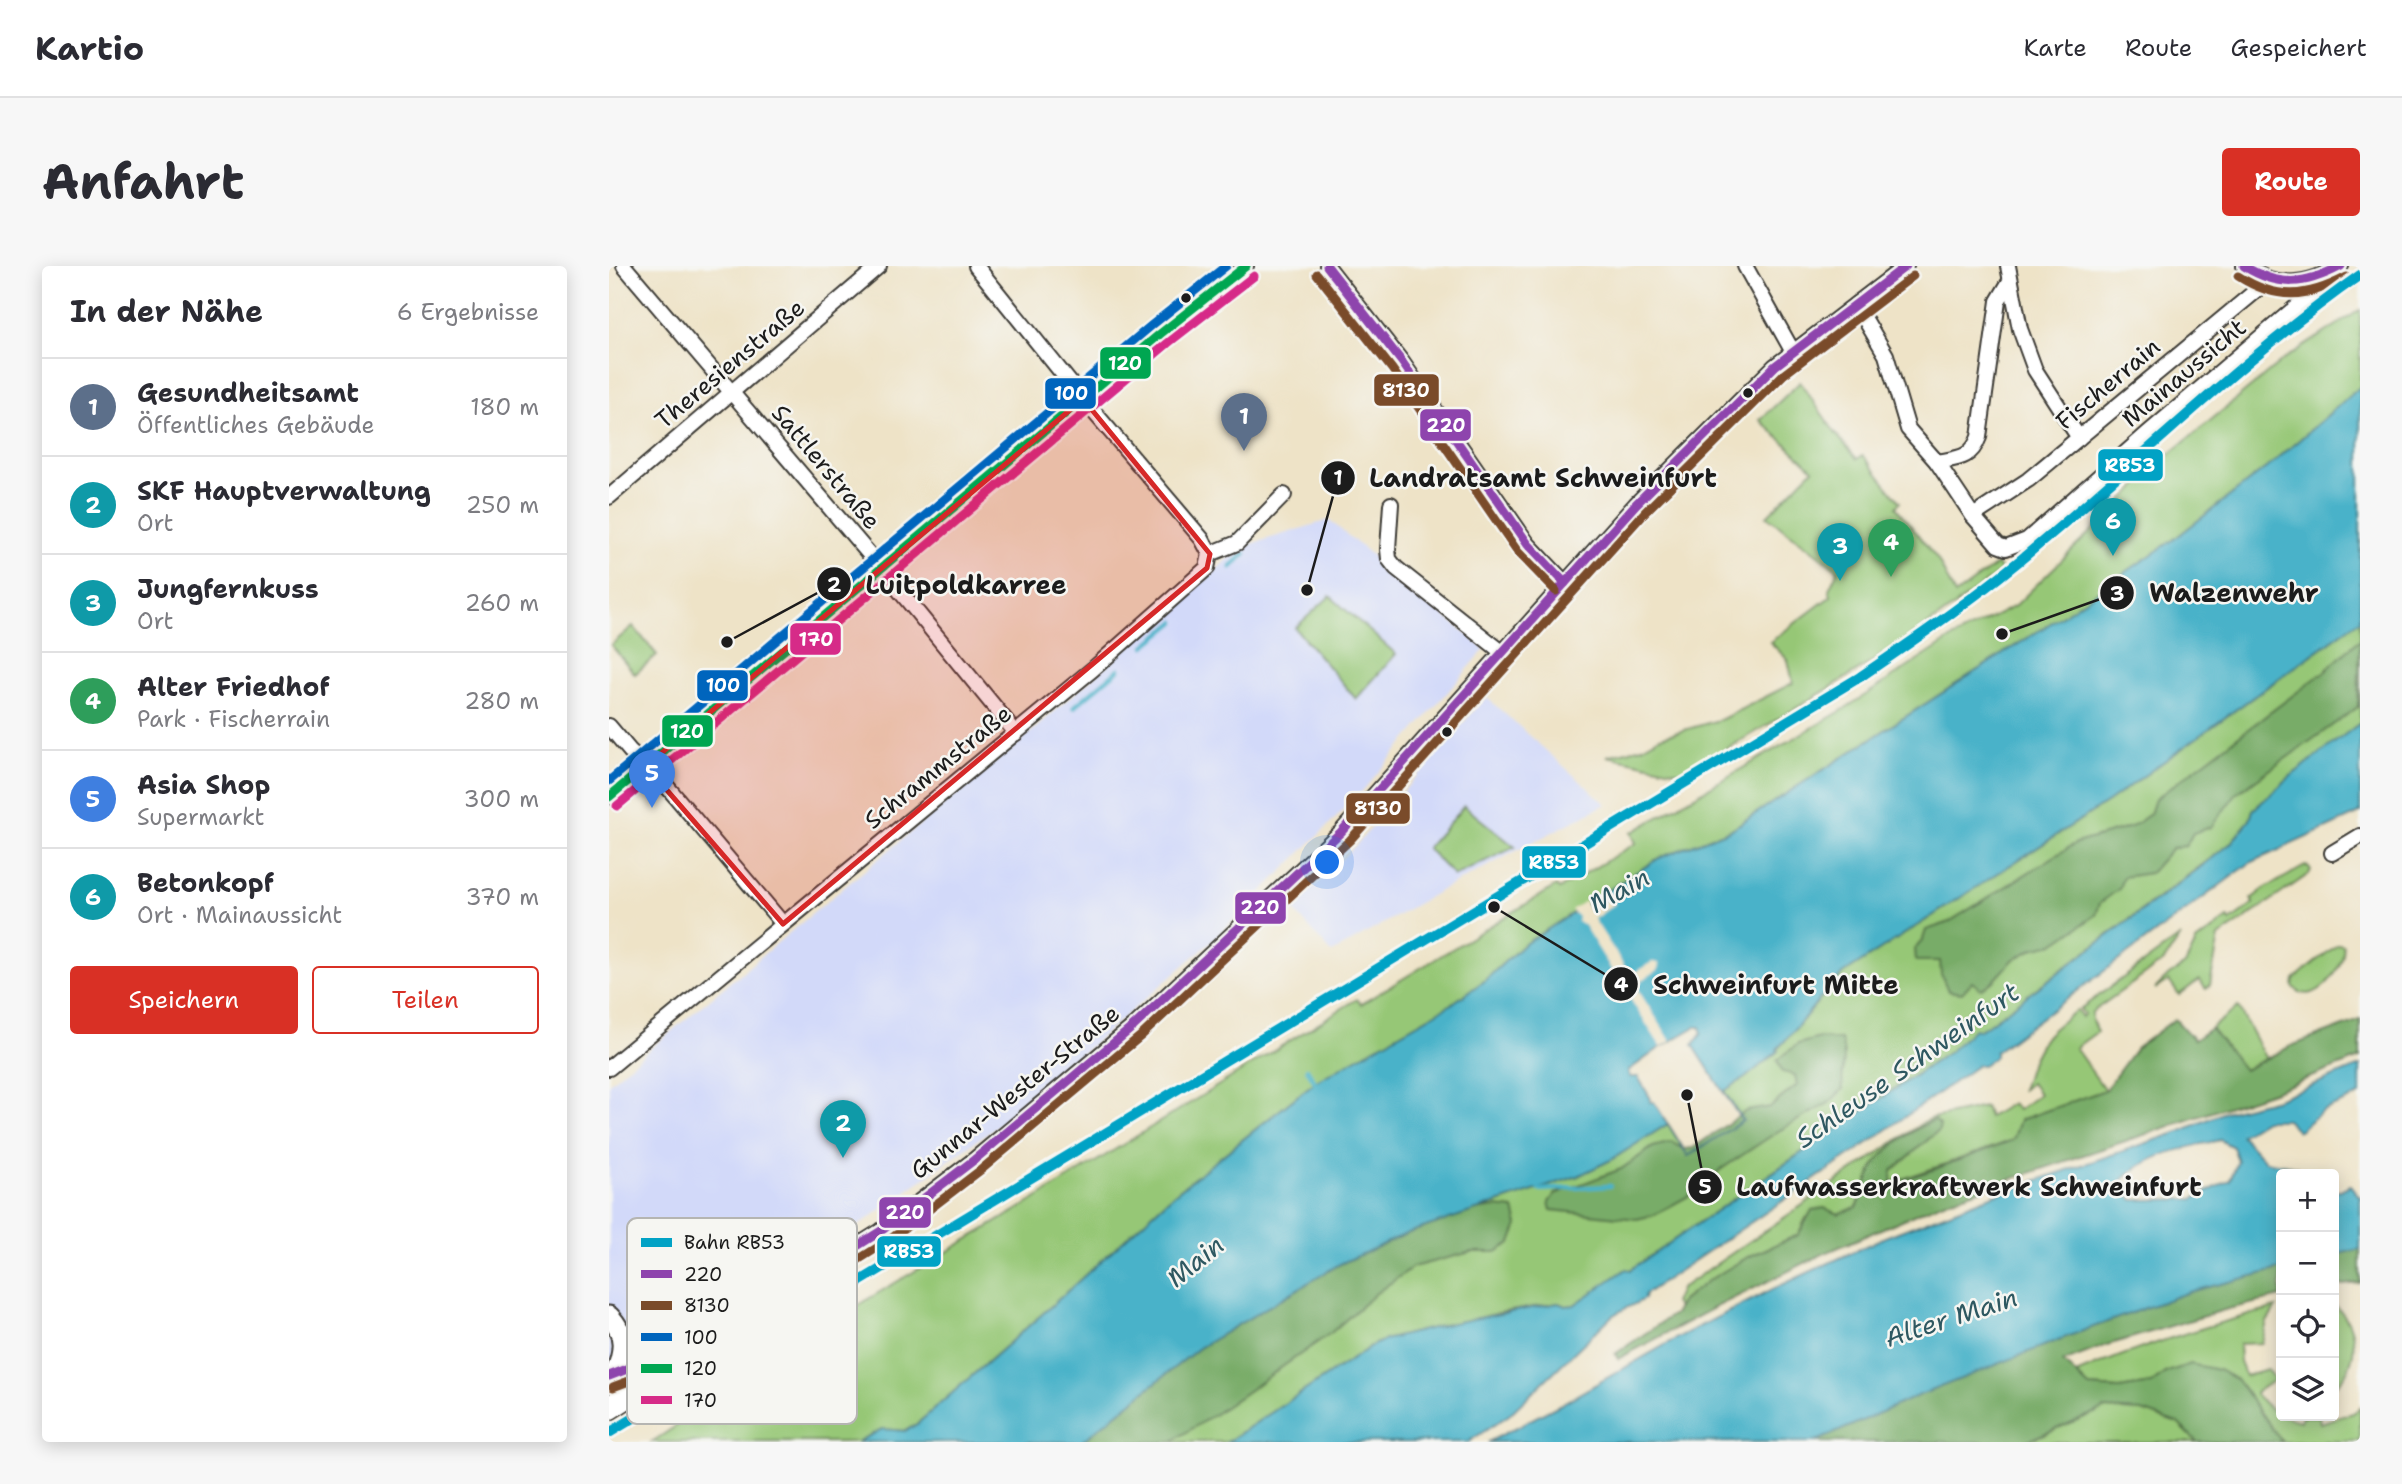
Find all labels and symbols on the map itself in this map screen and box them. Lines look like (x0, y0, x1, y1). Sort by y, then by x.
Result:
unlabelled marker (1179, 291, 1193, 305)
street label: Theresienstraße (648, 292, 812, 436)
street label: Mainaussicht (2115, 312, 2253, 434)
street label: Fischerrain (2049, 331, 2167, 437)
line badge: 120 (1099, 346, 1152, 380)
text: 120 (1108, 351, 1142, 376)
line badge: 8130 (1373, 373, 1440, 407)
line badge: 100 (1044, 377, 1097, 410)
text: 8130 (1382, 378, 1430, 403)
text: 100 (1054, 381, 1088, 406)
unlabelled marker (1741, 386, 1755, 400)
pin: 1 (1221, 393, 1267, 451)
street label: Sattlerstraße (764, 398, 888, 536)
line badge: 220 (1419, 408, 1472, 442)
text: 220 (1426, 413, 1466, 438)
line badge: RB53 (2097, 448, 2164, 482)
text: RB53 (2105, 453, 2155, 478)
callout: Landratsamt Schweinfurt (1320, 454, 1731, 501)
text: Landratsamt Schweinfurt (1369, 460, 1717, 495)
text: 1 (1333, 464, 1343, 492)
pin: 6 (2090, 498, 2136, 556)
pin: 4 (1868, 519, 1914, 577)
pin: 3 (1817, 523, 1863, 581)
callout: Luitpoldkarree (817, 561, 1081, 608)
text: Luitpoldkarree (866, 567, 1067, 602)
callout: Walzenwehr (2100, 570, 2332, 617)
text: 2 (827, 571, 842, 599)
text: Walzenwehr (2149, 575, 2319, 610)
text: 3 (2110, 580, 2124, 608)
line badge: 170 (789, 622, 842, 656)
text: 170 (799, 627, 833, 652)
line badge: 100 (696, 669, 749, 702)
text: 100 (706, 673, 740, 698)
street label: Schrammstraße (858, 698, 1018, 836)
line badge: 120 (661, 714, 714, 748)
text: 120 (670, 719, 704, 744)
unlabelled marker (1440, 725, 1454, 739)
pin: 5 (629, 750, 675, 808)
line badge: 8130 (1345, 792, 1411, 825)
text: 8130 (1354, 796, 1402, 821)
your location (1310, 845, 1344, 879)
line badge: RB53 (1521, 845, 1587, 879)
text: RB53 (1529, 850, 1579, 875)
water label: Main (1582, 859, 1656, 921)
line badge: 220 (1234, 891, 1287, 925)
text: 220 (1240, 895, 1280, 920)
callout: Schweinfurt Mitte (1604, 961, 1912, 1008)
text: Schweinfurt Mitte (1653, 967, 1899, 1002)
text: 4 (1614, 971, 1629, 999)
water label: Schleuse Schweinfurt (1788, 974, 2027, 1156)
street label: Gunnar-Wester-Straße (904, 998, 1126, 1186)
pin: 2 (820, 1100, 866, 1158)
callout: Laufwasserkraftwerk Schweinfurt (1688, 1163, 2216, 1210)
text: Laufwasserkraftwerk Schweinfurt (1736, 1169, 2202, 1204)
text: 5 (1698, 1173, 1712, 1201)
line badge: 220 (878, 1196, 932, 1229)
text: 220 (885, 1200, 925, 1225)
legend (627, 1218, 857, 1424)
water label: Main (1159, 1227, 1231, 1295)
text: Bahn RB53 (684, 1230, 785, 1255)
line badge: RB53 (876, 1235, 942, 1268)
text: RB53 (884, 1239, 934, 1264)
text: 220 (684, 1262, 722, 1287)
water label: Alter Main (1880, 1279, 2022, 1355)
text: 8130 (684, 1293, 730, 1318)
text: 100 (684, 1325, 718, 1350)
text: 120 (684, 1356, 717, 1381)
text: 170 (684, 1388, 717, 1413)

